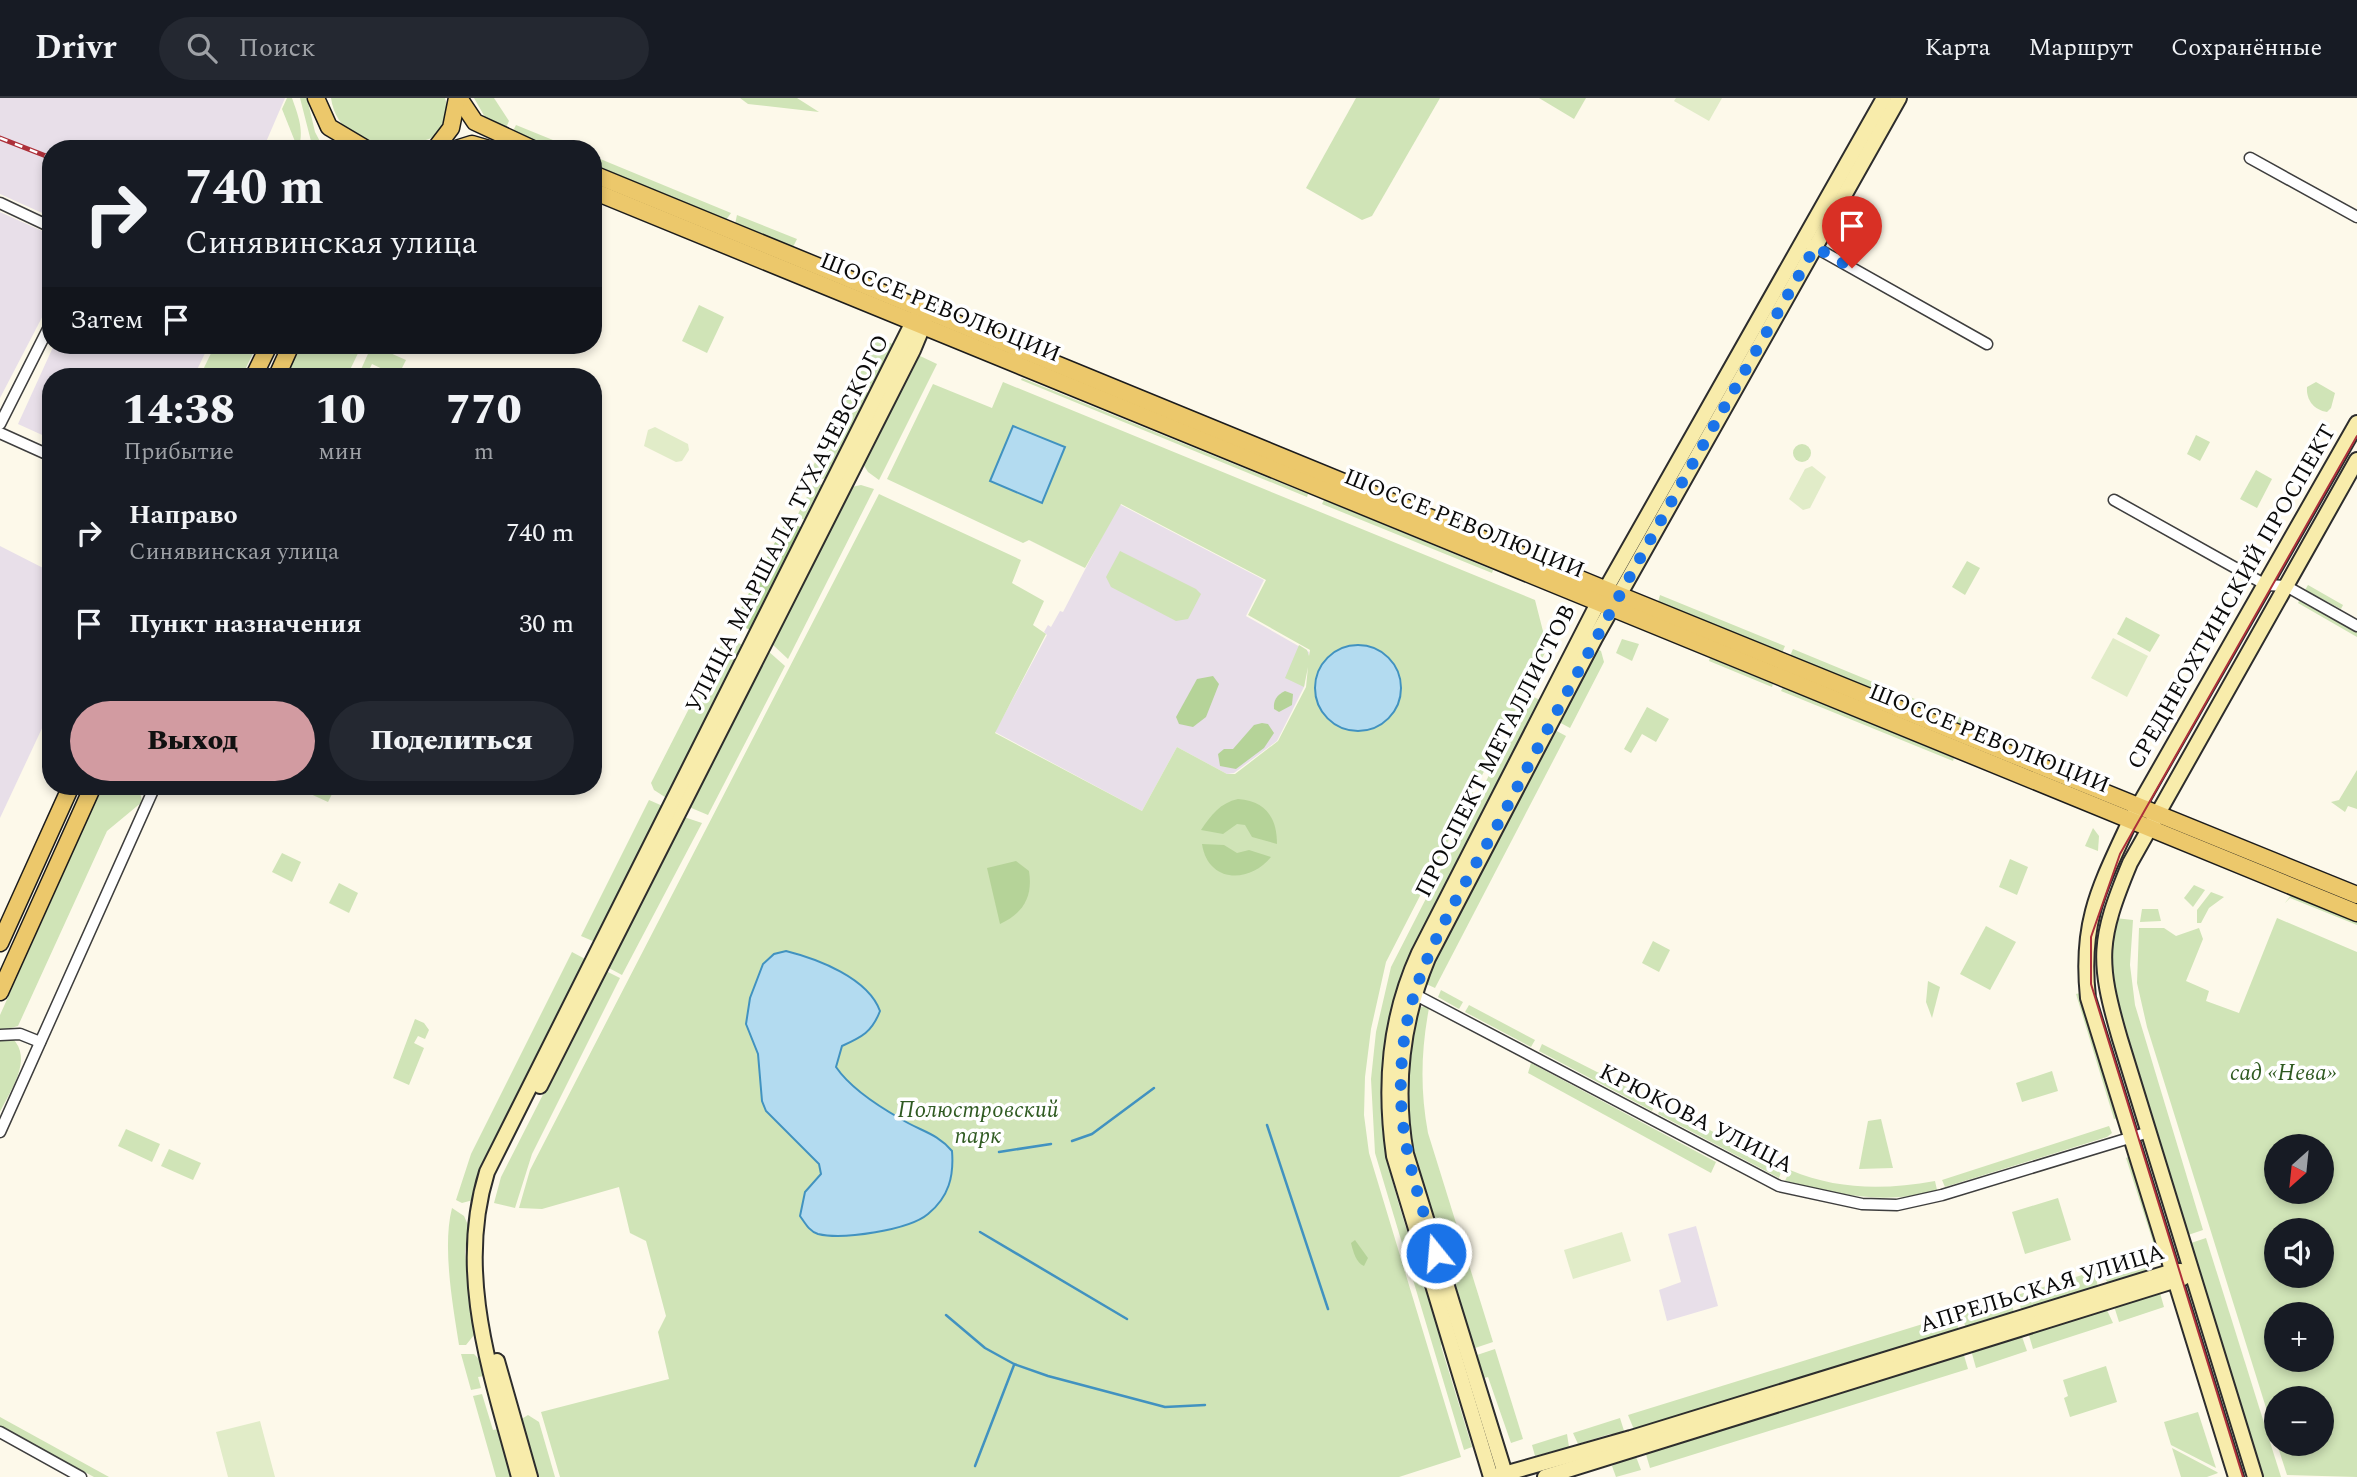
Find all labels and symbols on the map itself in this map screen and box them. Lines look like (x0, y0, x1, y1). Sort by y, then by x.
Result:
pin (1822, 196, 1882, 268)
street label: ШОССЕ РЕВОЛЮЦИИ (814, 244, 1066, 372)
street label: УЛИЦА МАРШАЛА ТУХАЧЕВСКОГО (677, 329, 899, 719)
street label: СРЕДНЕОХТИНСКИЙ ПРОСПЕКТ (2118, 418, 2346, 776)
street label: ШОССЕ РЕВОЛЮЦИИ (1338, 460, 1590, 588)
street label: ПРОСПЕКТ МЕТАЛЛИСТОВ (1407, 598, 1585, 904)
street label: ШОССЕ РЕВОЛЮЦИИ (1863, 675, 2115, 803)
street label: КРЮКОВА УЛИЦА (1593, 1055, 1799, 1183)
park label: сад «Нева» (2230, 1056, 2337, 1091)
park label: Полюстровский парк (898, 1093, 1058, 1154)
north arrow (2264, 1134, 2334, 1204)
position arrow (1399, 1216, 1473, 1290)
street label: АПРЕЛЬСКАЯ УЛИЦА (1915, 1235, 2169, 1343)

